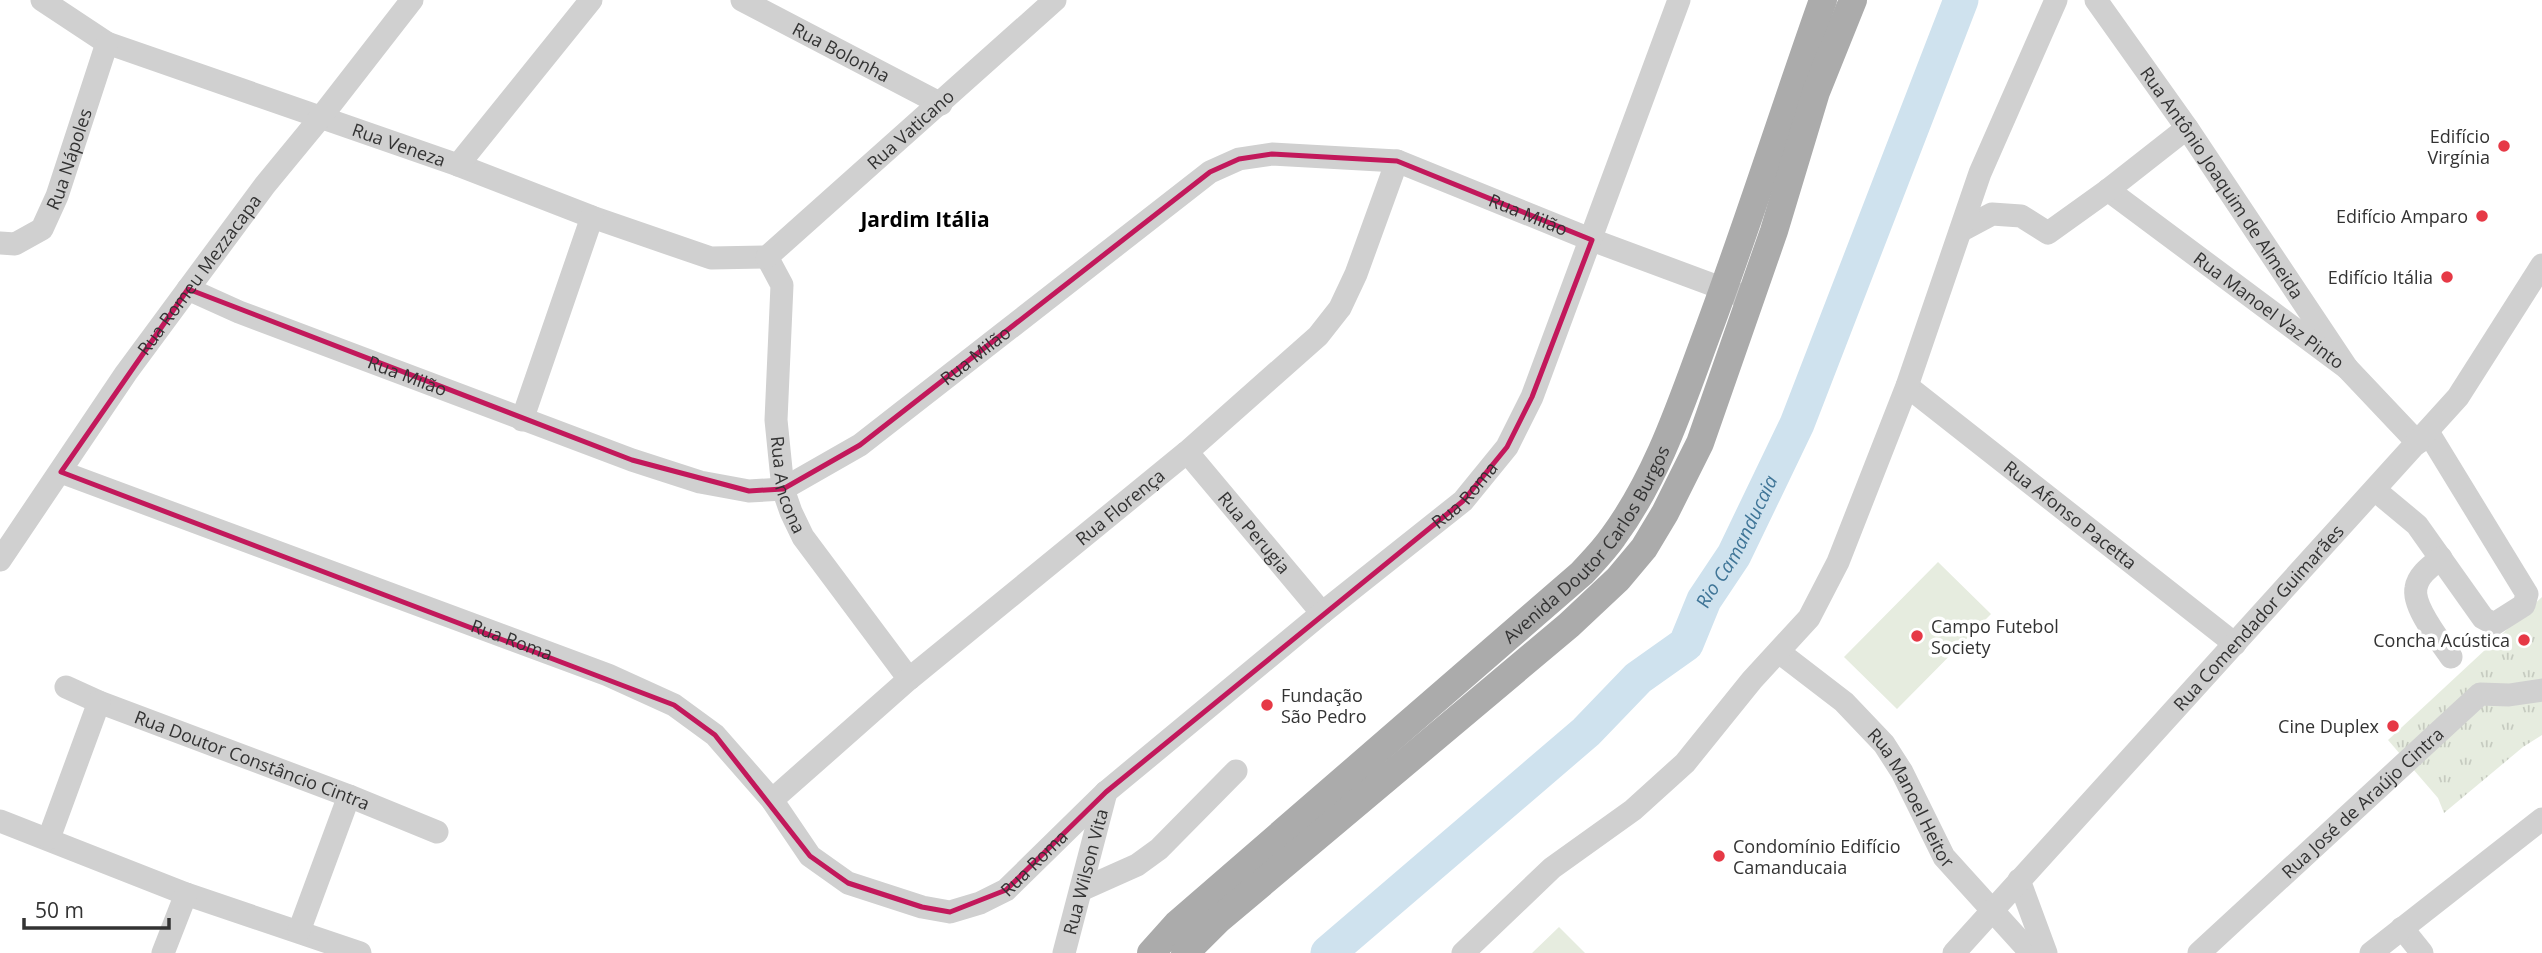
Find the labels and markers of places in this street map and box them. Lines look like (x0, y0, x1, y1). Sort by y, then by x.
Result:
place label: Edifício Virgínia (2427, 124, 2490, 169)
marker: Edifício Virgínia (2496, 138, 2512, 154)
place label: Edifício Amparo (2336, 204, 2468, 228)
marker: Edifício Amparo (2474, 208, 2490, 224)
place label: Edifício Itália (2328, 265, 2433, 289)
marker: Edifício Itália (2439, 269, 2455, 285)
place label: Campo Futebol Society (1931, 614, 2059, 659)
marker: Campo Futebol Society (1909, 628, 1925, 644)
place label: Concha Acústica (2373, 628, 2510, 652)
marker: Concha Acústica (2516, 632, 2532, 648)
place label: Fundação São Pedro (1281, 683, 1367, 728)
marker: Fundação São Pedro (1259, 697, 1275, 713)
place label: Cine Duplex (2278, 714, 2380, 738)
marker: Cine Duplex (2385, 718, 2401, 734)
place label: Condomínio Edifício Camanducaia (1733, 834, 1901, 879)
marker: Condomínio Edifício Camanducaia (1711, 848, 1727, 864)

